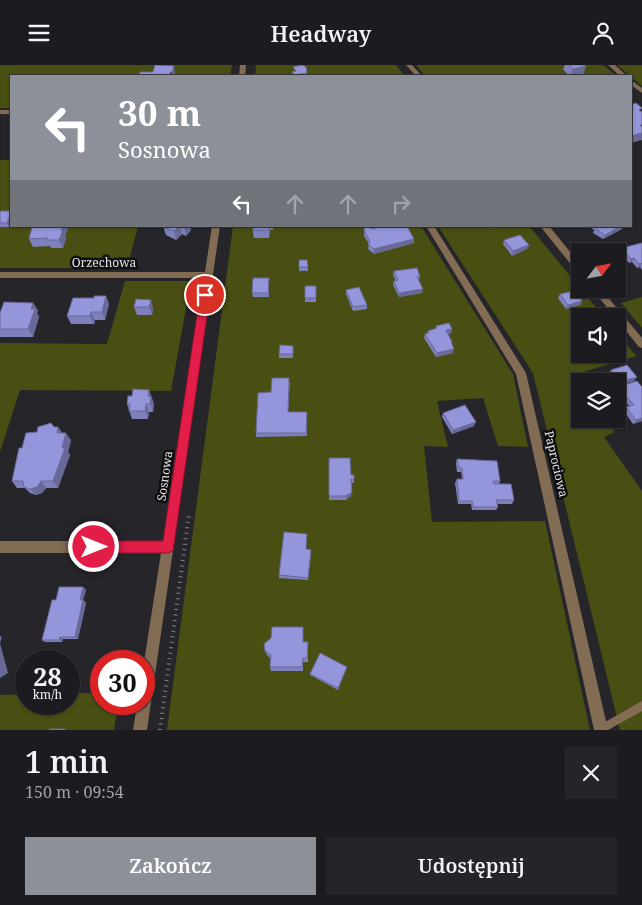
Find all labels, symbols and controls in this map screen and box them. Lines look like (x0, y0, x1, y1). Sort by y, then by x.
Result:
text: Headway (271, 18, 371, 48)
icon: menu (25, 19, 53, 47)
icon: person (589, 19, 617, 47)
text: 30 m (118, 89, 201, 136)
icon: left (35, 95, 100, 160)
text: Sosnowa (118, 134, 211, 164)
icon: left (228, 190, 256, 218)
icon: ahead (281, 190, 309, 218)
icon: ahead (334, 190, 362, 218)
icon: right (387, 190, 415, 218)
north arrow (571, 243, 626, 297)
map controls (571, 243, 626, 428)
street label: Orzechowa (72, 254, 137, 271)
pin (184, 274, 226, 316)
icon: arrive (191, 281, 219, 309)
button: sound (571, 308, 626, 363)
button: layers (571, 373, 626, 428)
street label: Paprociowa (541, 429, 572, 499)
street label: Sosnowa (153, 449, 176, 502)
position arrow (67, 520, 119, 572)
speed limit sign: 30 (90, 650, 155, 715)
text: 28 (33, 659, 62, 693)
text: km/h (33, 686, 62, 703)
text: 1 min (25, 741, 109, 782)
button: close (565, 747, 617, 799)
text: 150 m · 09:54 (25, 781, 124, 803)
button: Zakończ (25, 837, 316, 895)
button: Udostępnij (326, 837, 617, 895)

